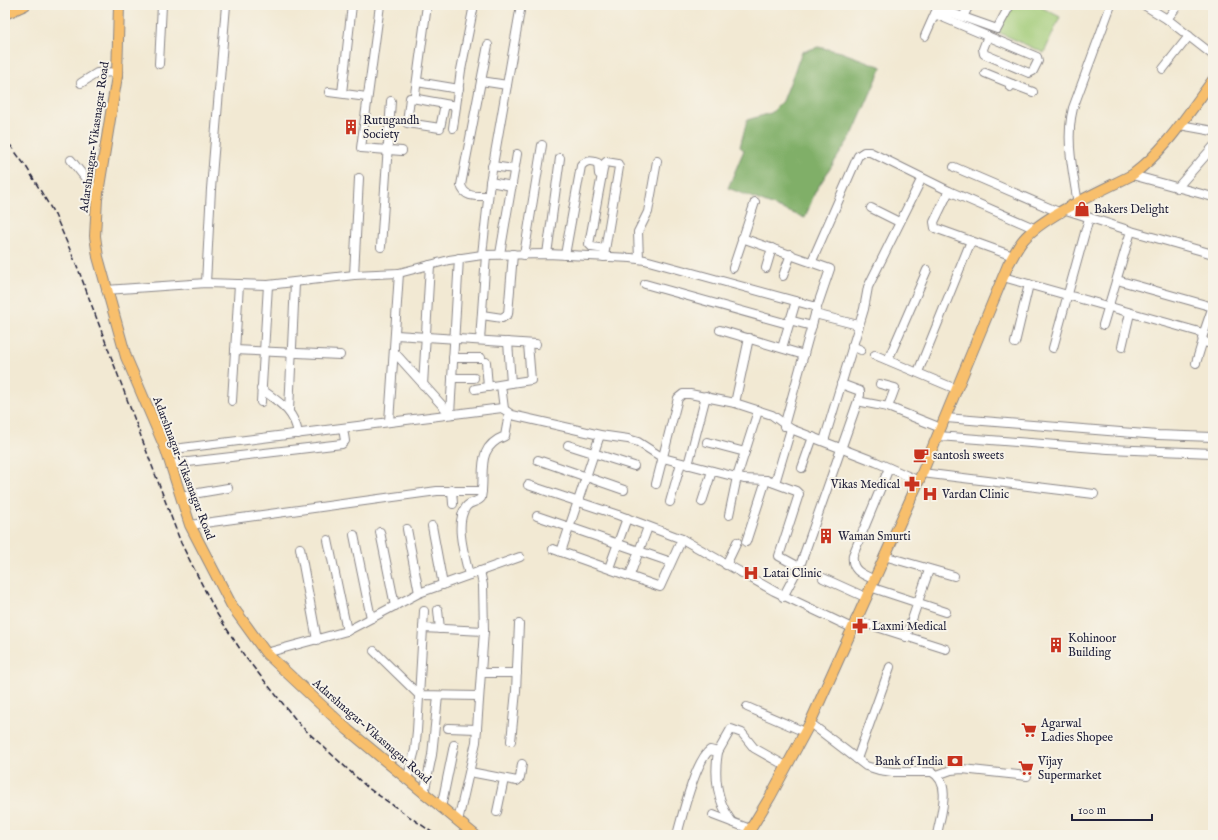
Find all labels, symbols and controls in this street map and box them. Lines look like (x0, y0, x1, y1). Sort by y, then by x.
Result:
street label: Adarshnagar-Vikasnagar Road (76, 60, 113, 214)
place label: Rutugandh Society (363, 113, 420, 142)
building icon: Rutugandh Society (342, 118, 360, 136)
shop icon: Bakers Delight (1073, 200, 1091, 218)
place label: Bakers Delight (1094, 202, 1169, 217)
street label: Adarshnagar-Vikasnagar Road (149, 393, 218, 543)
cafe icon: santosh sweets (912, 446, 930, 464)
place label: santosh sweets (933, 448, 1004, 463)
pharmacy icon: Vikas Medical (903, 475, 921, 493)
place label: Vikas Medical (830, 477, 901, 492)
hospital icon: Vardan Clinic (921, 485, 939, 503)
place label: Vardan Clinic (941, 487, 1009, 502)
building icon: Waman Smurti (817, 527, 835, 545)
place label: Waman Smurti (838, 529, 911, 544)
hospital icon: Latai Clinic (742, 564, 760, 582)
place label: Latai Clinic (763, 566, 822, 581)
pharmacy icon: Laxmi Medical (851, 617, 869, 635)
place label: Laxmi Medical (872, 619, 947, 634)
place label: Kohinoor Building (1068, 631, 1117, 660)
building icon: Kohinoor Building (1047, 636, 1065, 654)
street label: Adarshnagar-Vikasnagar Road (309, 675, 435, 787)
place label: Agarwal Ladies Shopee (1040, 716, 1114, 746)
supermarket icon: Agarwal Ladies Shopee (1020, 721, 1038, 739)
bank icon: Bank of India (946, 752, 964, 770)
place label: Bank of India (875, 754, 944, 769)
place label: Vijay Supermarket (1037, 754, 1102, 784)
supermarket icon: Vijay Supermarket (1017, 759, 1035, 777)
scale bar (1072, 796, 1152, 822)
text: 100 m (1078, 803, 1106, 818)

